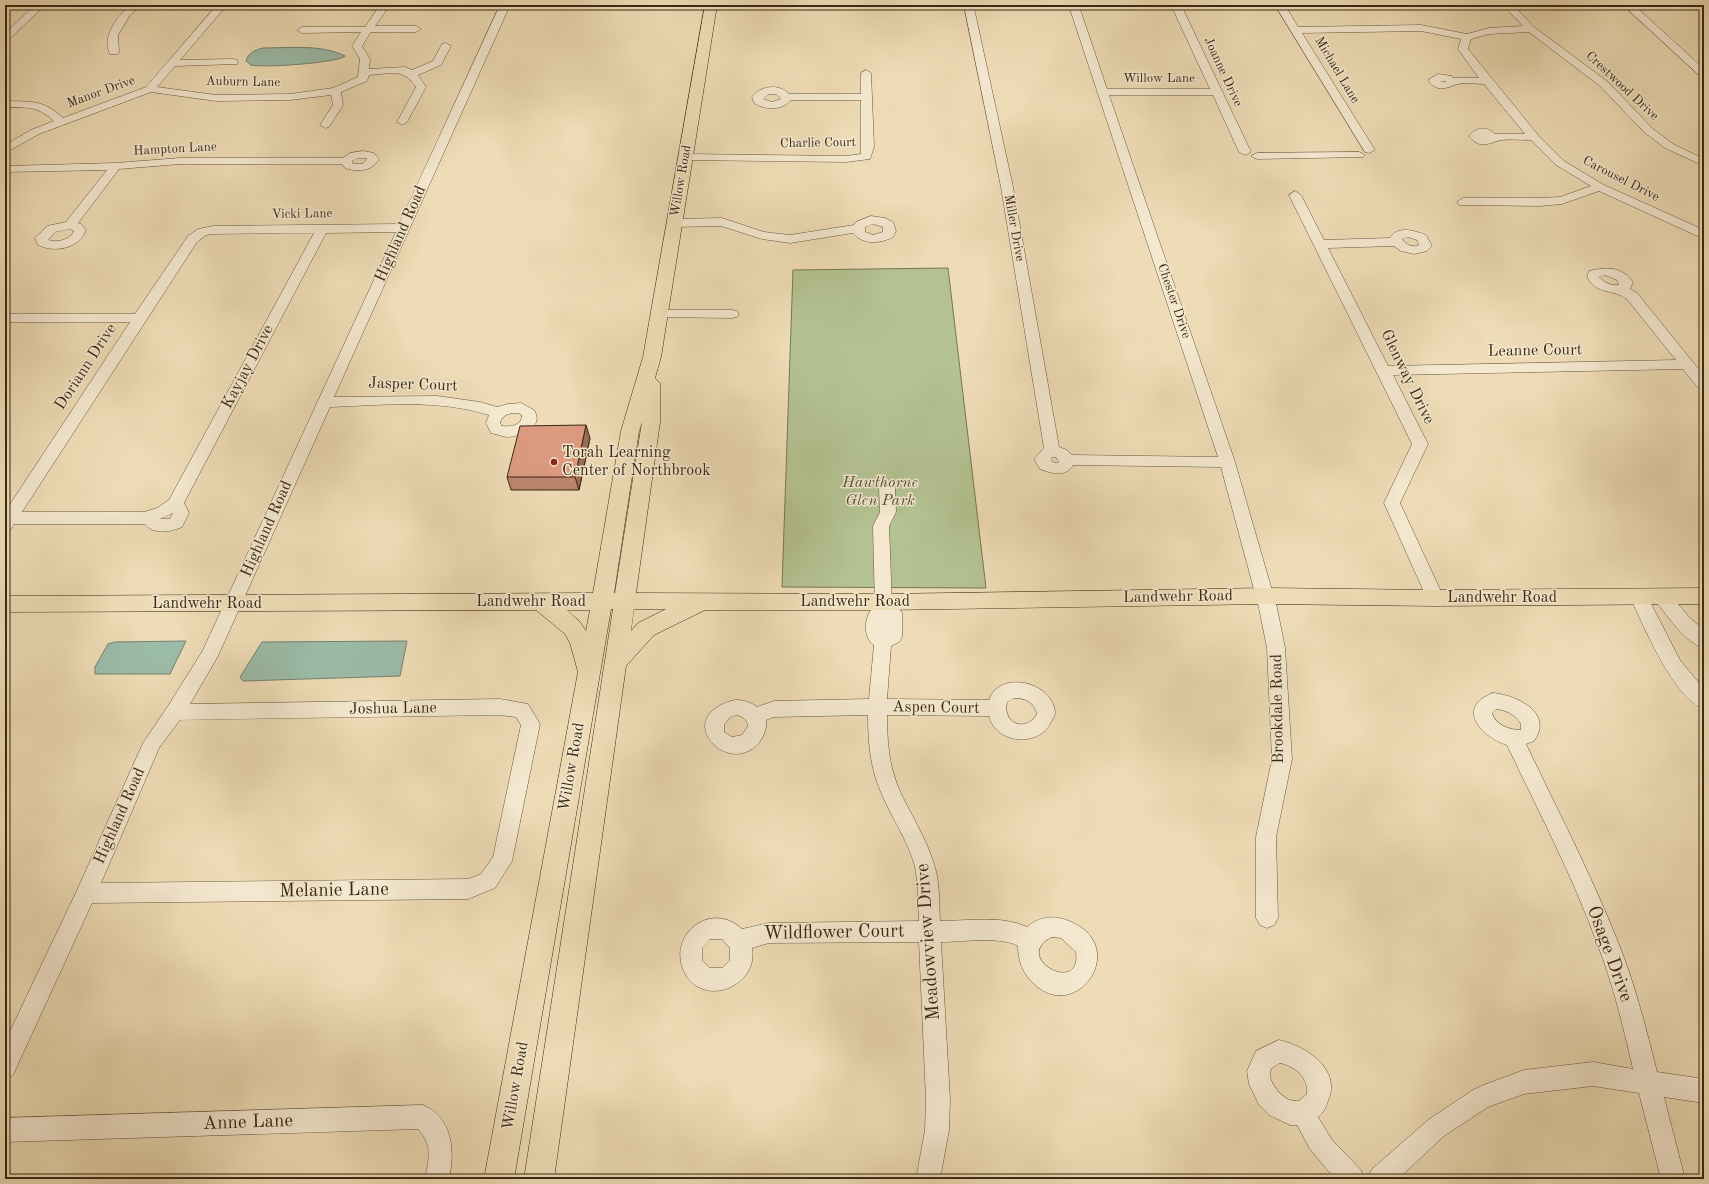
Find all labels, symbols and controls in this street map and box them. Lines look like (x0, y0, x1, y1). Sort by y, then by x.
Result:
street label: Joanne Drive (1201, 35, 1245, 109)
street label: Michael Lane (1312, 35, 1362, 105)
street label: Crestwood Drive (1583, 49, 1661, 123)
street label: Willow Lane (1123, 72, 1195, 85)
street label: Manor Drive (65, 74, 137, 110)
street label: Auburn Lane (206, 75, 280, 89)
street label: Charlie Court (780, 136, 857, 150)
street label: Hampton Lane (133, 140, 217, 158)
street label: Willow Road (668, 144, 694, 218)
street label: Carousel Drive (1581, 154, 1661, 204)
street label: Highland Road (373, 183, 429, 285)
street label: Miller Drive (1002, 194, 1026, 262)
street label: Vicki Lane (272, 207, 332, 221)
street label: Chester Drive (1155, 262, 1193, 340)
street label: Doriann Drive (52, 321, 120, 413)
street label: Kayjay Drive (219, 322, 277, 412)
street label: Glenway Drive (1377, 327, 1437, 427)
street label: Leanne Court (1488, 342, 1583, 360)
street label: Jasper Court (368, 375, 458, 395)
place label: Torah Learning Center of Northbrook (562, 445, 710, 479)
marker: Torah Learning Center of Northbrook (549, 457, 559, 467)
park label: Hawthorne Glen Park (841, 475, 918, 509)
street label: Highland Road (239, 478, 295, 580)
street label: Landwehr Road (1123, 588, 1233, 606)
street label: Landwehr Road (1447, 590, 1557, 606)
street label: Landwehr Road (476, 594, 586, 610)
street label: Landwehr Road (800, 594, 910, 610)
street label: Landwehr Road (152, 596, 262, 612)
street label: Brookdale Road (1269, 654, 1287, 764)
street label: Aspen Court (892, 699, 980, 717)
street label: Joshua Lane (349, 700, 437, 718)
street label: Willow Road (556, 722, 588, 812)
street label: Highland Road (92, 765, 148, 867)
street label: Meadowview Drive (914, 863, 944, 1021)
street label: Melanie Lane (279, 881, 389, 901)
street label: Osage Drive (1583, 903, 1635, 1005)
street label: Wildflower Court (763, 922, 905, 944)
street label: Willow Road (500, 1041, 532, 1131)
street label: Anne Lane (203, 1112, 293, 1134)

